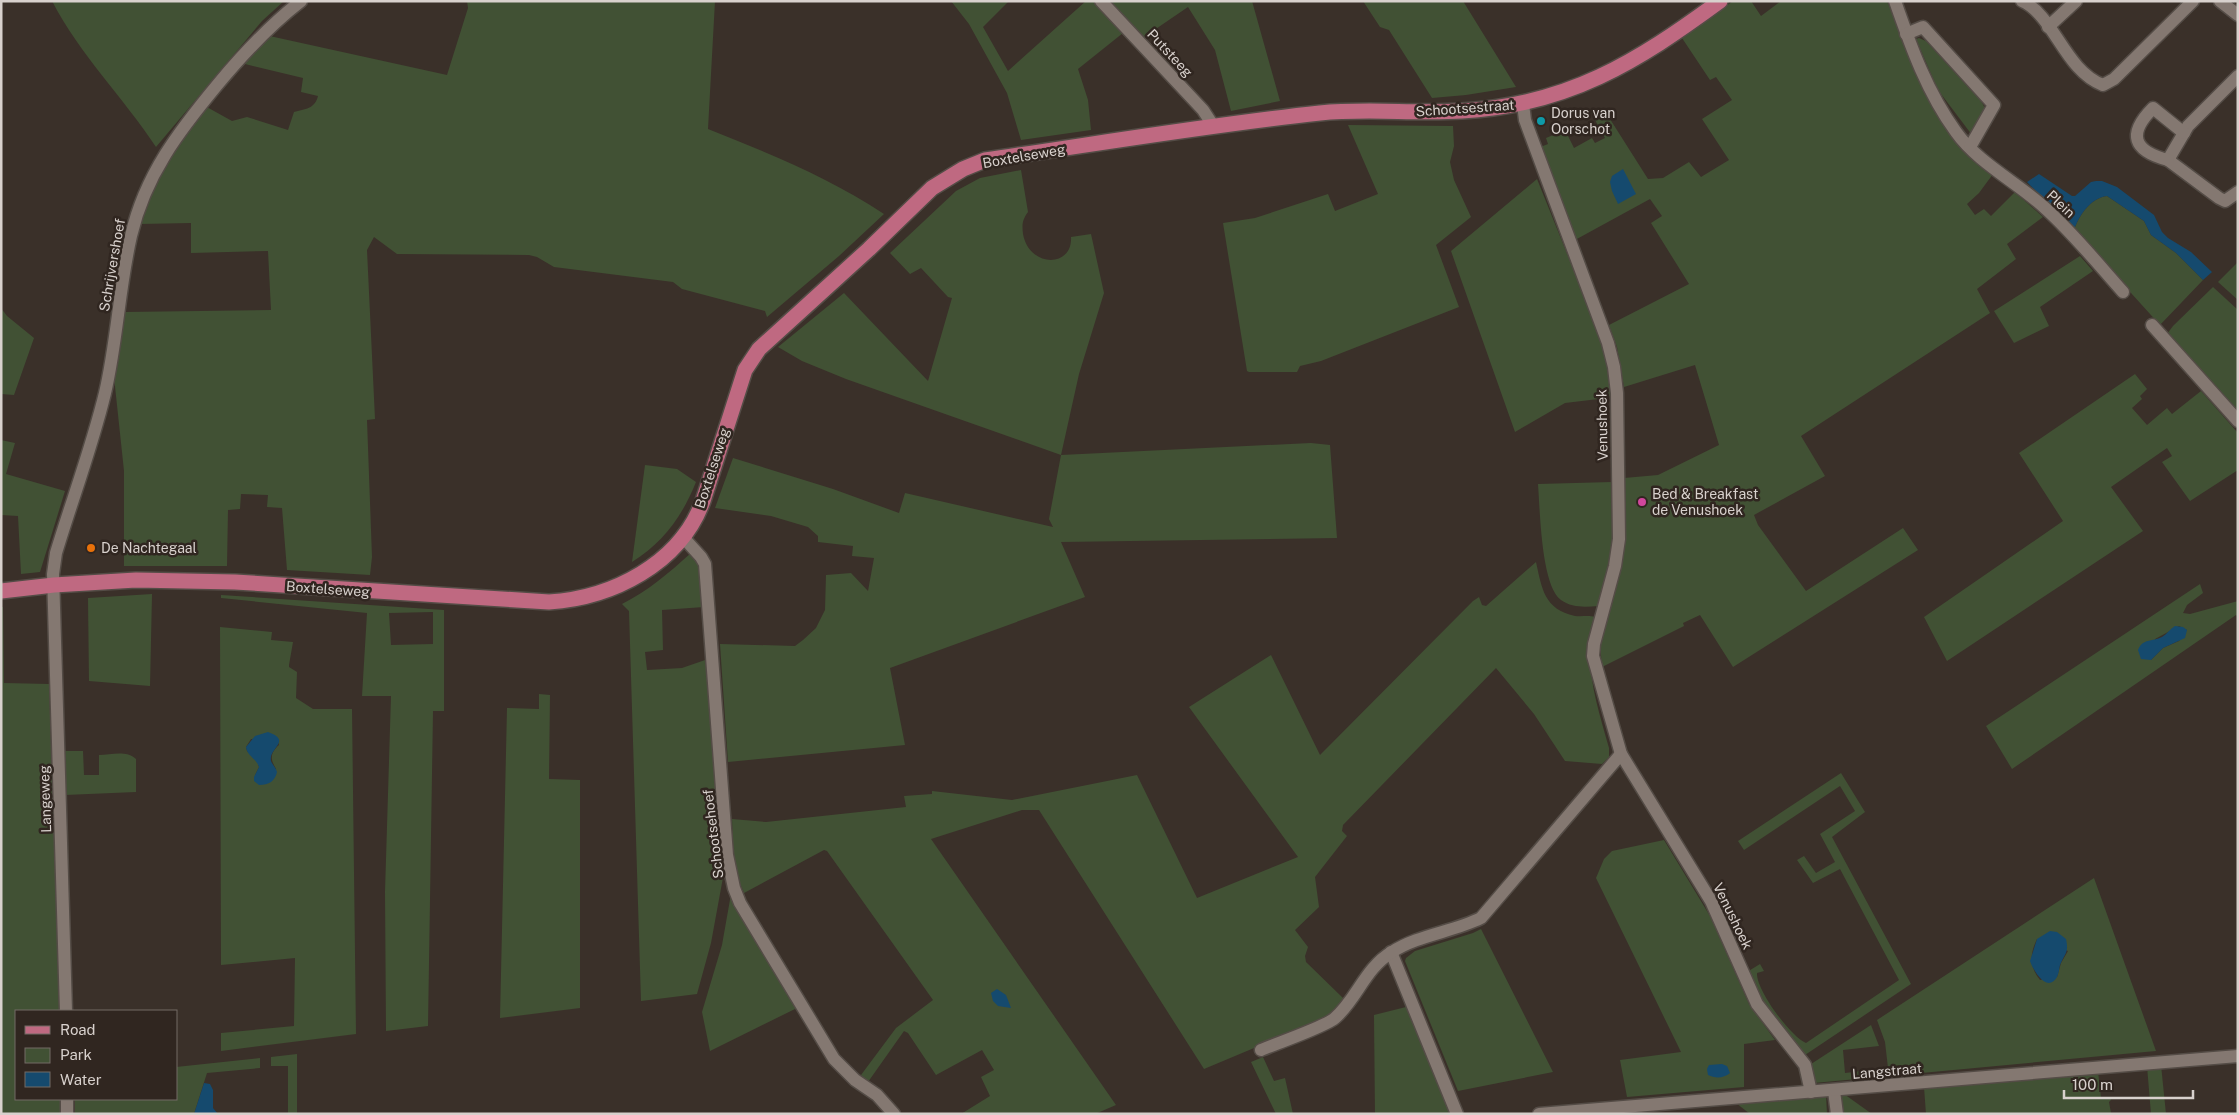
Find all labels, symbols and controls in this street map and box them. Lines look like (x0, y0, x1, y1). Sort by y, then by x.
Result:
street label: Putsteeg (1144, 26, 1196, 80)
street label: Schootsestraat (1415, 97, 1515, 119)
place label: Dorus van Oorschot (1551, 105, 1615, 137)
marker: Dorus van Oorschot (1535, 115, 1547, 127)
street label: Boxtelseweg (981, 141, 1067, 171)
street label: Plein (2044, 187, 2078, 221)
street label: Schrijvershoef (96, 217, 128, 313)
street label: Venushoek (1593, 389, 1611, 461)
street label: Boxtelseweg (691, 425, 733, 510)
place label: Bed & Breakfast de Venushoek (1652, 486, 1758, 518)
marker: Bed & Breakfast de Venushoek (1636, 496, 1648, 508)
place label: De Nachtegaal (101, 540, 197, 556)
marker: De Nachtegaal (85, 542, 97, 554)
street label: Boxtelseweg (286, 578, 371, 600)
street label: Langeweg (36, 765, 54, 833)
street label: Schootsehoef (700, 788, 726, 880)
street label: Venushoek (1710, 880, 1756, 952)
legend (15, 1010, 178, 1100)
text: Road (60, 1021, 96, 1038)
text: Park (60, 1046, 92, 1063)
street label: Langstraat (1851, 1060, 1923, 1082)
scale bar (2064, 1068, 2193, 1100)
text: Water (60, 1071, 102, 1088)
text: 100 m (2072, 1076, 2113, 1093)

